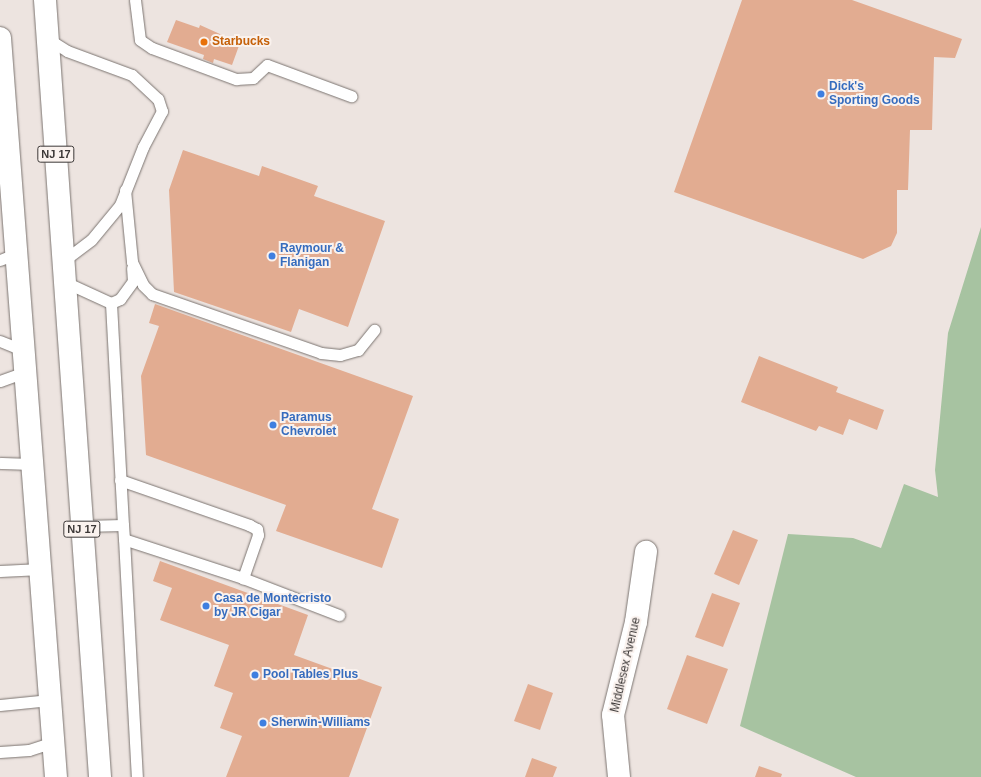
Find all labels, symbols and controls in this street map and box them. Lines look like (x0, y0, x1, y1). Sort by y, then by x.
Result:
place label: Starbucks (212, 35, 270, 49)
marker: Starbucks (199, 37, 209, 47)
place label: Dick's Sporting Goods (829, 80, 920, 108)
marker: Dick's Sporting Goods (816, 89, 826, 99)
road number: NJ 17 (37, 145, 75, 163)
place label: Raymour & Flanigan (280, 242, 344, 270)
marker: Raymour & Flanigan (267, 251, 277, 261)
place label: Paramus Chevrolet (281, 411, 336, 439)
marker: Paramus Chevrolet (268, 420, 278, 430)
road number: NJ 17 (63, 520, 101, 538)
place label: Casa de Montecristo by JR Cigar (214, 592, 331, 620)
marker: Casa de Montecristo by JR Cigar (201, 601, 211, 611)
street label: Middlesex Avenue (608, 616, 644, 714)
place label: Pool Tables Plus (263, 668, 358, 682)
marker: Pool Tables Plus (250, 670, 260, 680)
place label: Sherwin-Williams (271, 716, 370, 730)
marker: Sherwin-Williams (258, 718, 268, 728)

